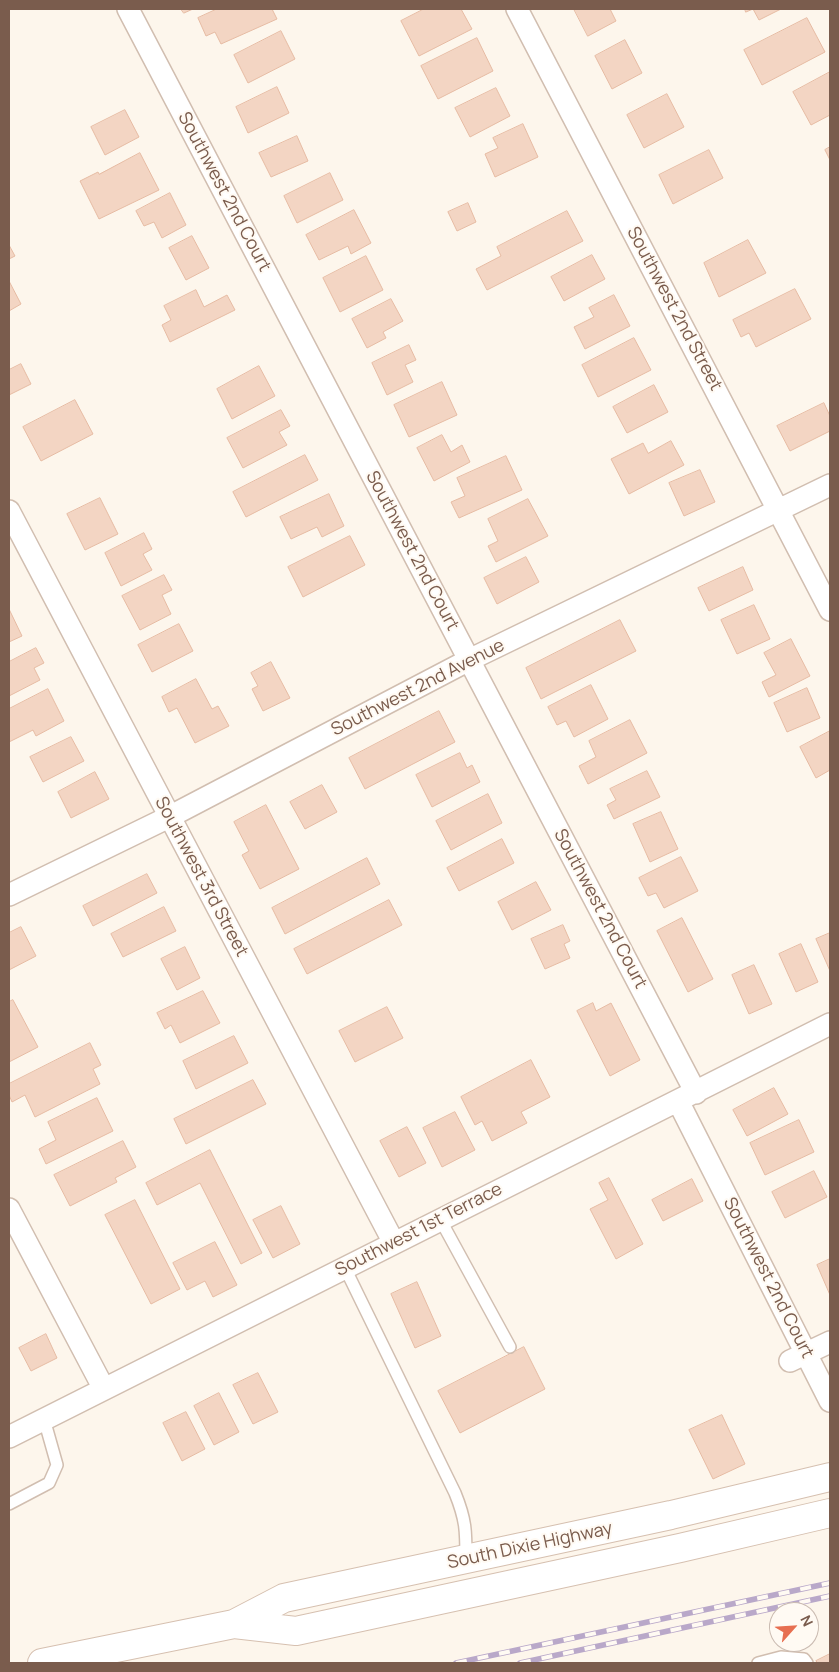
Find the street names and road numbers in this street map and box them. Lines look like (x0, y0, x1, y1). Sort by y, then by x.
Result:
street label: Southwest 2nd Court (173, 109, 275, 275)
street label: Southwest 2nd Street (622, 223, 726, 395)
street label: Southwest 2nd Court (361, 468, 463, 634)
street label: Southwest 2nd Avenue (328, 635, 508, 741)
street label: Southwest 3rd Street (150, 793, 252, 961)
street label: Southwest 2nd Court (549, 826, 651, 992)
street label: Southwest 1st Terrace (332, 1178, 506, 1282)
street label: Southwest 2nd Court (718, 1194, 818, 1362)
street label: South Dixie Highway (446, 1518, 614, 1574)

